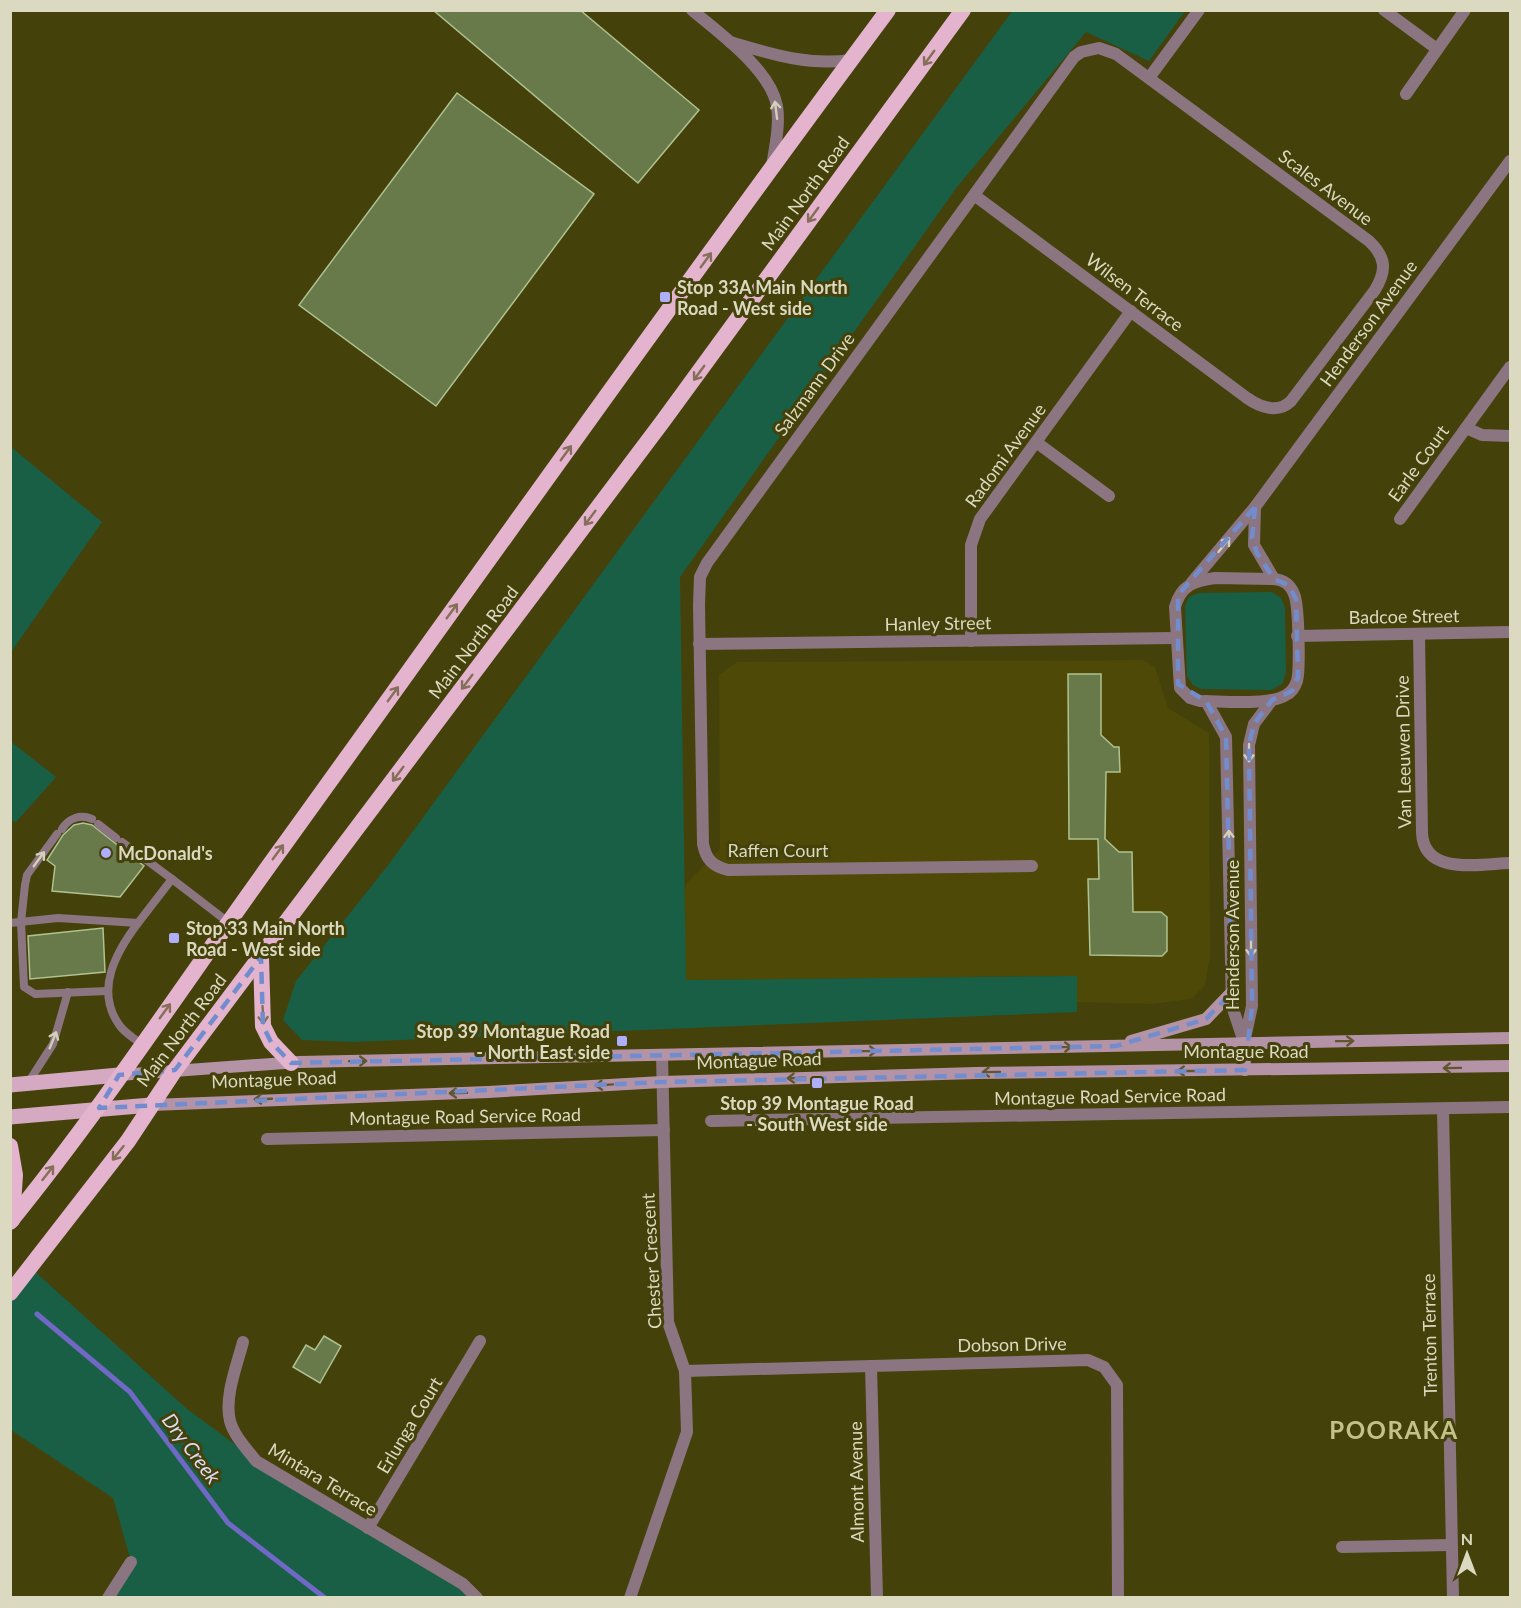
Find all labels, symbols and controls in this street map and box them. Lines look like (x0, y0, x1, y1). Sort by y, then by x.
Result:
one-way arrow (922, 49, 935, 65)
one-way arrow (771, 101, 782, 120)
street label: Main North Road (756, 132, 854, 254)
street label: Scales Avenue (1274, 144, 1378, 230)
one-way arrow (807, 206, 819, 222)
street label: Wilsen Terrace (1082, 248, 1188, 336)
one-way arrow (699, 252, 712, 268)
street label: Henderson Avenue (1315, 256, 1421, 390)
place label: Stop 33A Main North Road - West side (677, 276, 848, 319)
marker: Stop 33A Main North Road - West side (658, 290, 672, 304)
street label: Salzmann Drive (769, 328, 859, 440)
one-way arrow (692, 364, 705, 380)
street label: Radomi Avenue (960, 399, 1050, 511)
street label: Earle Court (1383, 420, 1453, 506)
one-way arrow (560, 446, 572, 462)
one-way arrow (584, 510, 597, 526)
one-way arrow (1217, 537, 1230, 553)
street label: Main North Road (423, 581, 523, 703)
one-way arrow (446, 604, 458, 620)
street label: Badcoe Street (1348, 604, 1460, 628)
street label: Hanley Street (884, 611, 992, 635)
one-way arrow (461, 674, 473, 690)
street label: Van Leeuwen Drive (1391, 675, 1415, 829)
one-way arrow (386, 686, 399, 702)
one-way arrow (1243, 742, 1255, 762)
one-way arrow (392, 766, 405, 782)
one-way arrow (1223, 830, 1234, 850)
street label: Raffen Court (728, 839, 829, 861)
place label: McDonald's (118, 842, 213, 864)
one-way arrow (272, 845, 285, 861)
marker: McDonald's (99, 846, 113, 860)
one-way arrow (33, 851, 46, 867)
street label: Henderson Avenue (1221, 860, 1243, 1010)
place label: Stop 33 Main North Road - West side (186, 917, 345, 960)
marker: Stop 33 Main North Road - West side (167, 931, 181, 945)
one-way arrow (1246, 937, 1257, 957)
street label: Main North Road (131, 969, 231, 1091)
one-way arrow (159, 1003, 171, 1019)
one-way arrow (257, 1004, 268, 1024)
place label: Stop 39 Montague Road - North East side (416, 1020, 610, 1063)
one-way arrow (48, 1032, 59, 1050)
marker: Stop 39 Montague Road - North East side (615, 1034, 629, 1048)
one-way arrow (1334, 1035, 1354, 1047)
street label: Montague Road (1183, 1040, 1309, 1062)
one-way arrow (1052, 1041, 1072, 1052)
one-way arrow (857, 1045, 877, 1056)
street label: Montague Road (696, 1047, 822, 1073)
one-way arrow (347, 1055, 367, 1067)
one-way arrow (1443, 1062, 1463, 1073)
one-way arrow (1177, 1065, 1197, 1077)
street label: Montague Road (211, 1066, 337, 1092)
one-way arrow (982, 1067, 1002, 1078)
one-way arrow (787, 1072, 807, 1084)
marker: Stop 39 Montague Road - South West side (810, 1076, 824, 1090)
one-way arrow (594, 1080, 614, 1091)
street label: Montague Road Service Road (994, 1083, 1226, 1109)
one-way arrow (448, 1087, 468, 1099)
place label: Stop 39 Montague Road - South West side (720, 1092, 914, 1135)
one-way arrow (253, 1093, 273, 1105)
street label: Montague Road Service Road (349, 1103, 581, 1129)
one-way arrow (112, 1145, 125, 1161)
one-way arrow (42, 1166, 55, 1182)
street label: Chester Crescent (636, 1192, 666, 1329)
street label: Trenton Terrace (1417, 1273, 1441, 1397)
street label: Dobson Drive (957, 1332, 1067, 1356)
street label: Erlunga Court (371, 1372, 447, 1477)
water label: Dry Creek (158, 1408, 227, 1488)
district label: POORAKA (1329, 1415, 1459, 1444)
street label: Almont Avenue (844, 1421, 868, 1543)
street label: Mintara Terrace (264, 1438, 382, 1520)
north arrow (1437, 1524, 1497, 1584)
text: N (1461, 1529, 1473, 1548)

